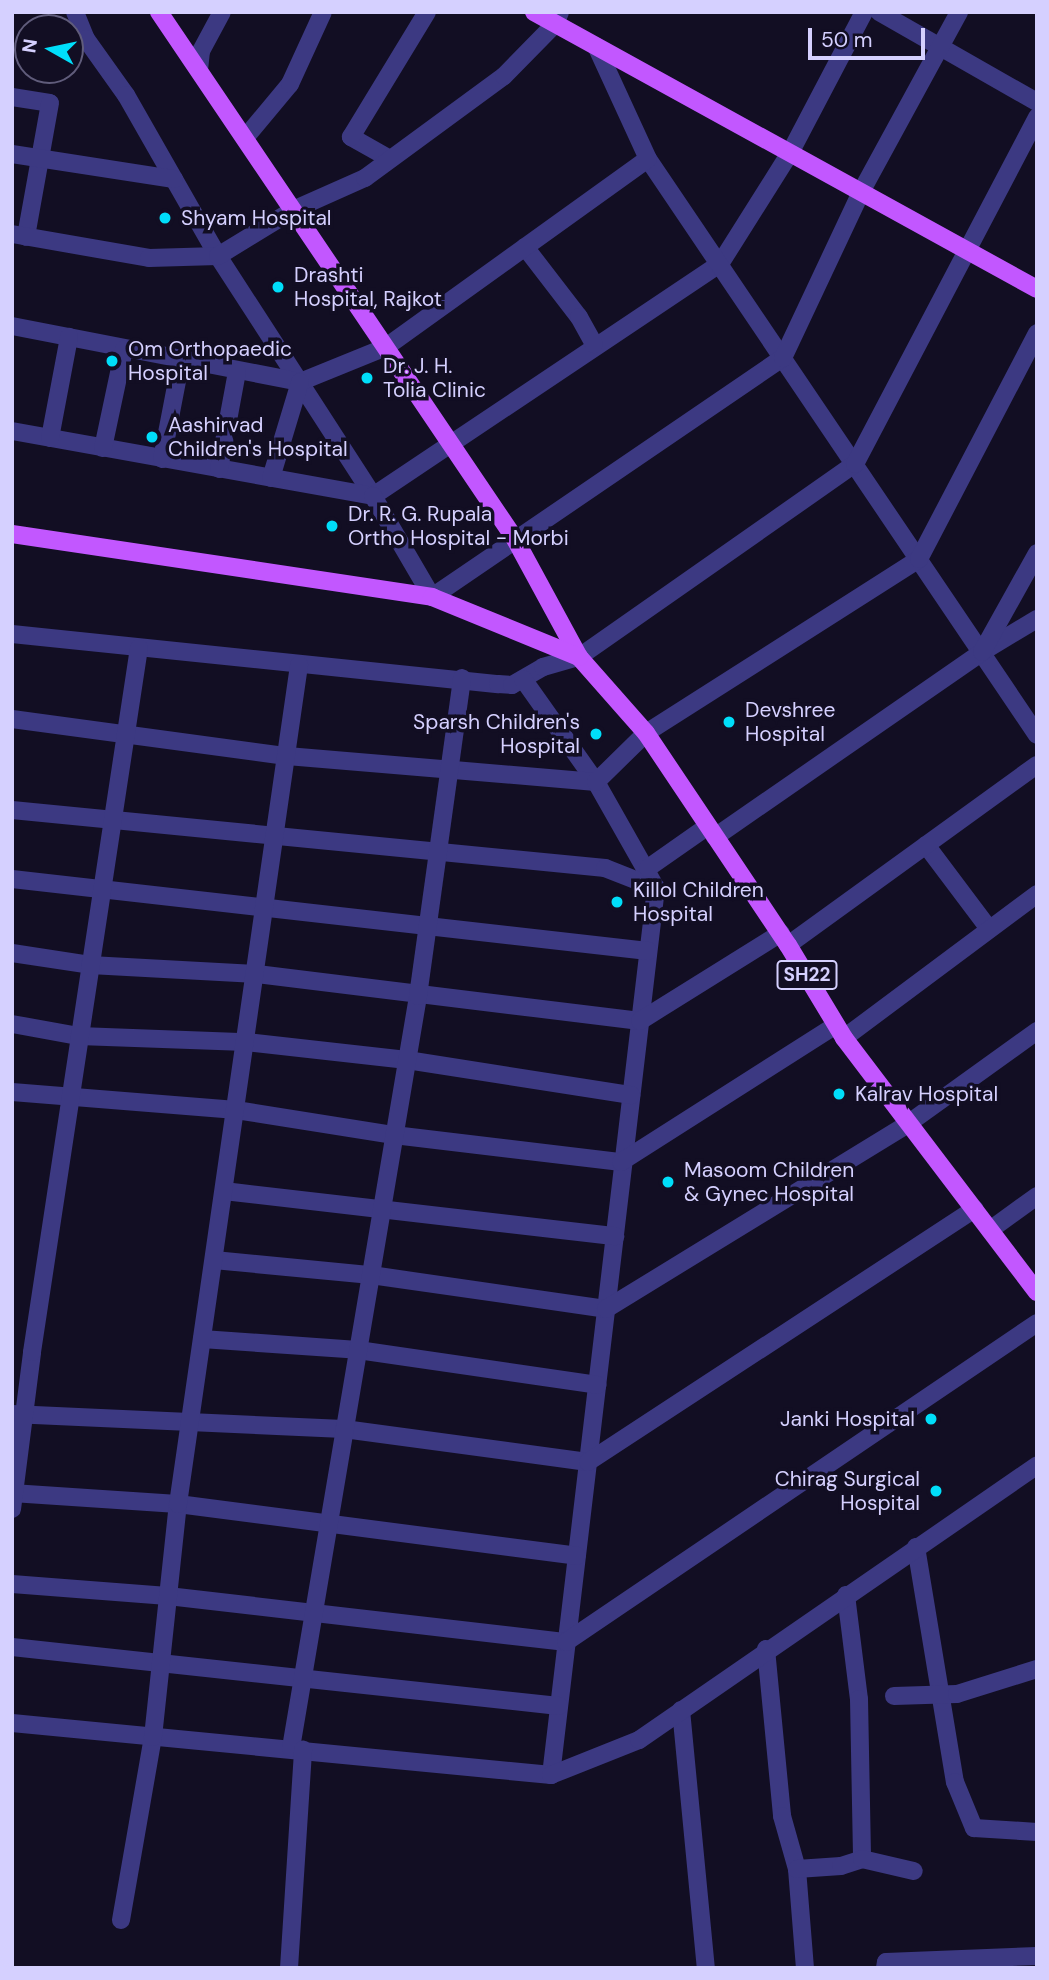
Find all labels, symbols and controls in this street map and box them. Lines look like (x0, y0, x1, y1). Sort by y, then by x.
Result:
north arrow (14, 14, 84, 84)
scale bar (811, 14, 928, 58)
text: 50 m (821, 26, 872, 54)
text: N (16, 37, 43, 55)
place label: Shyam Hospital (181, 205, 332, 231)
marker: Shyam Hospital (155, 208, 175, 228)
place label: Drashti Hospital, Rajkot (294, 262, 442, 312)
marker: Drashti Hospital, Rajkot (268, 277, 288, 297)
place label: Om Orthopaedic Hospital (128, 336, 292, 386)
marker: Om Orthopaedic Hospital (102, 351, 122, 371)
place label: Dr. J. H. Tolia Clinic (383, 353, 486, 403)
marker: Dr. J. H. Tolia Clinic (357, 368, 377, 388)
place label: Aashirvad Children's Hospital (168, 412, 348, 462)
marker: Aashirvad Children's Hospital (142, 427, 162, 447)
place label: Dr. R. G. Rupala Ortho Hospital - Morbi (348, 501, 569, 551)
marker: Dr. R. G. Rupala Ortho Hospital - Morbi (322, 516, 342, 536)
place label: Devshree Hospital (745, 697, 835, 747)
place label: Sparsh Children's Hospital (413, 709, 580, 759)
marker: Devshree Hospital (719, 712, 739, 732)
marker: Sparsh Children's Hospital (586, 724, 606, 744)
place label: Killol Children Hospital (633, 877, 764, 927)
marker: Killol Children Hospital (607, 892, 627, 912)
road number: SH22 (776, 959, 838, 990)
place label: Kalrav Hospital (855, 1081, 998, 1107)
marker: Kalrav Hospital (829, 1084, 849, 1104)
place label: Masoom Children & Gynec Hospital (684, 1157, 854, 1207)
marker: Masoom Children & Gynec Hospital (658, 1172, 678, 1192)
place label: Janki Hospital (780, 1406, 915, 1432)
marker: Janki Hospital (921, 1409, 941, 1429)
place label: Chirag Surgical Hospital (775, 1466, 920, 1516)
marker: Chirag Surgical Hospital (926, 1481, 946, 1501)

